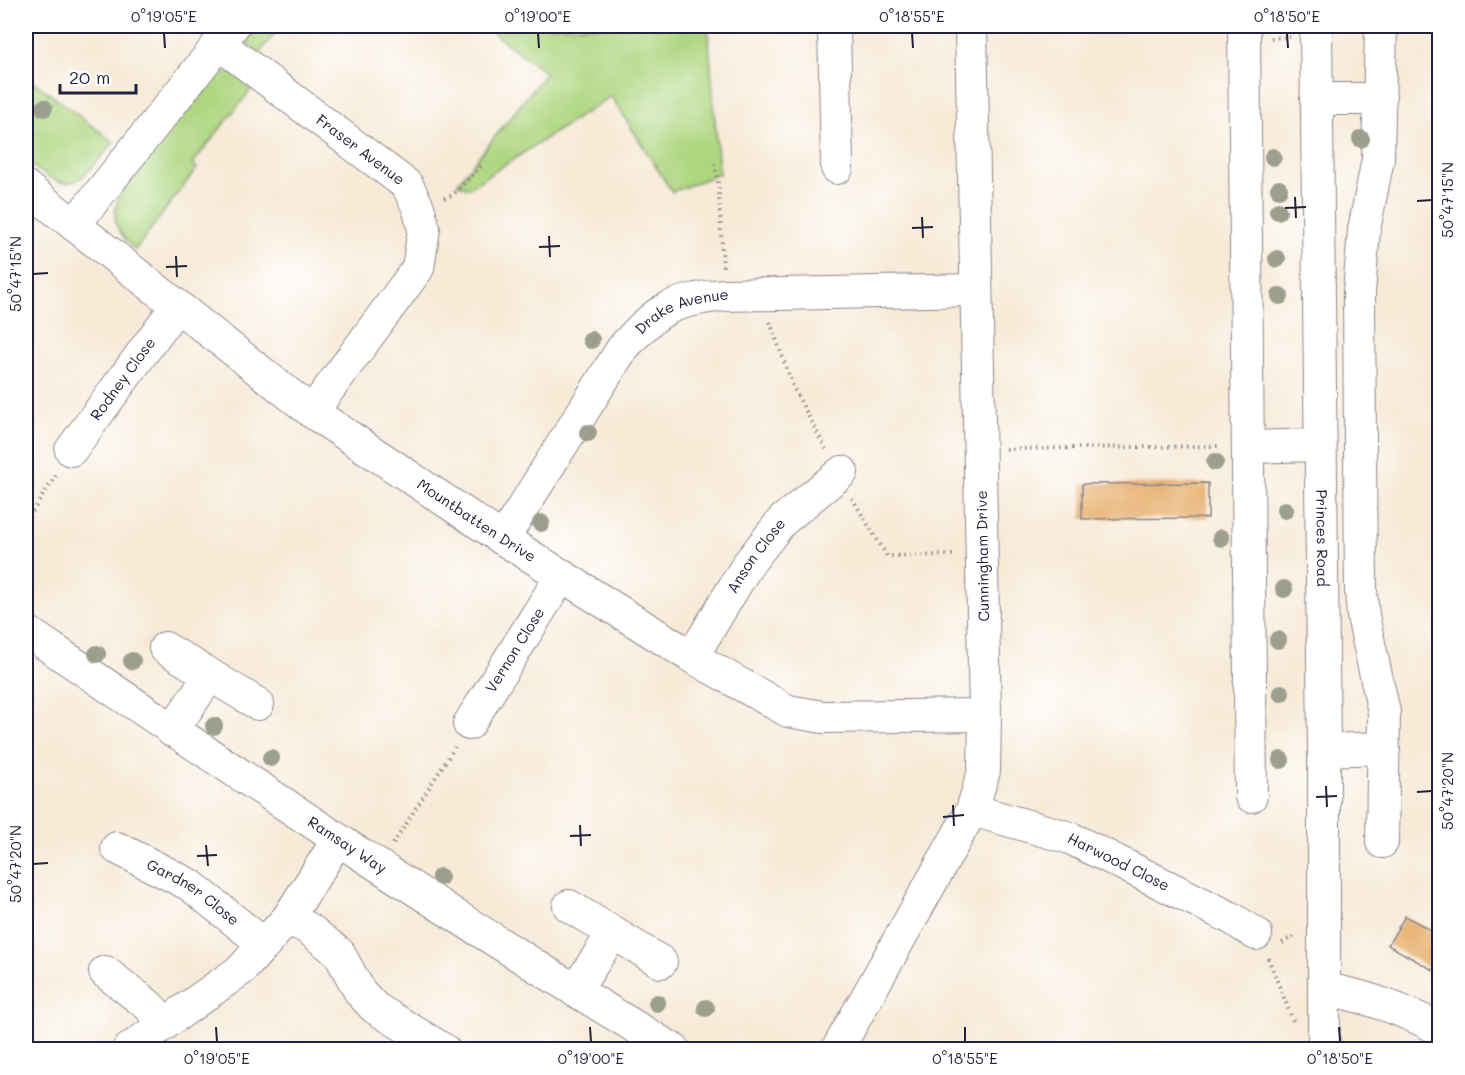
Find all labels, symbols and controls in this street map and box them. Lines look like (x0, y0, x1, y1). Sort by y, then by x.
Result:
text: 0°19'05"E (131, 6, 197, 26)
text: 0°19'00"E (505, 6, 572, 26)
text: 0°18'55"E (879, 6, 945, 26)
text: 0°18'50"E (1254, 6, 1320, 26)
scale bar (60, 57, 136, 95)
text: 20 m (69, 65, 110, 89)
street label: Fraser Avenue (312, 109, 409, 189)
text: 50°47'15"N (1437, 162, 1457, 238)
text: 50°47'15"N (5, 236, 25, 312)
street label: Drake Avenue (630, 284, 729, 338)
street label: Rodney Close (85, 333, 159, 424)
street label: Mountbatten Drive (414, 474, 540, 566)
street label: Princes Road (1312, 489, 1333, 587)
street label: Cunningham Drive (971, 490, 993, 622)
street label: Anson Close (722, 514, 789, 597)
street label: Vernon Close (480, 603, 548, 696)
text: 50°47'20"N (1437, 752, 1457, 830)
street label: Ramsay Way (304, 811, 391, 878)
text: 50°47'20"N (5, 825, 25, 903)
street label: Harwood Close (1065, 827, 1173, 895)
street label: Gardner Close (143, 854, 244, 929)
text: 0°19'05"E (184, 1048, 250, 1068)
text: 0°19'00"E (558, 1048, 625, 1068)
text: 0°18'55"E (932, 1048, 998, 1068)
text: 0°18'50"E (1307, 1048, 1373, 1068)

